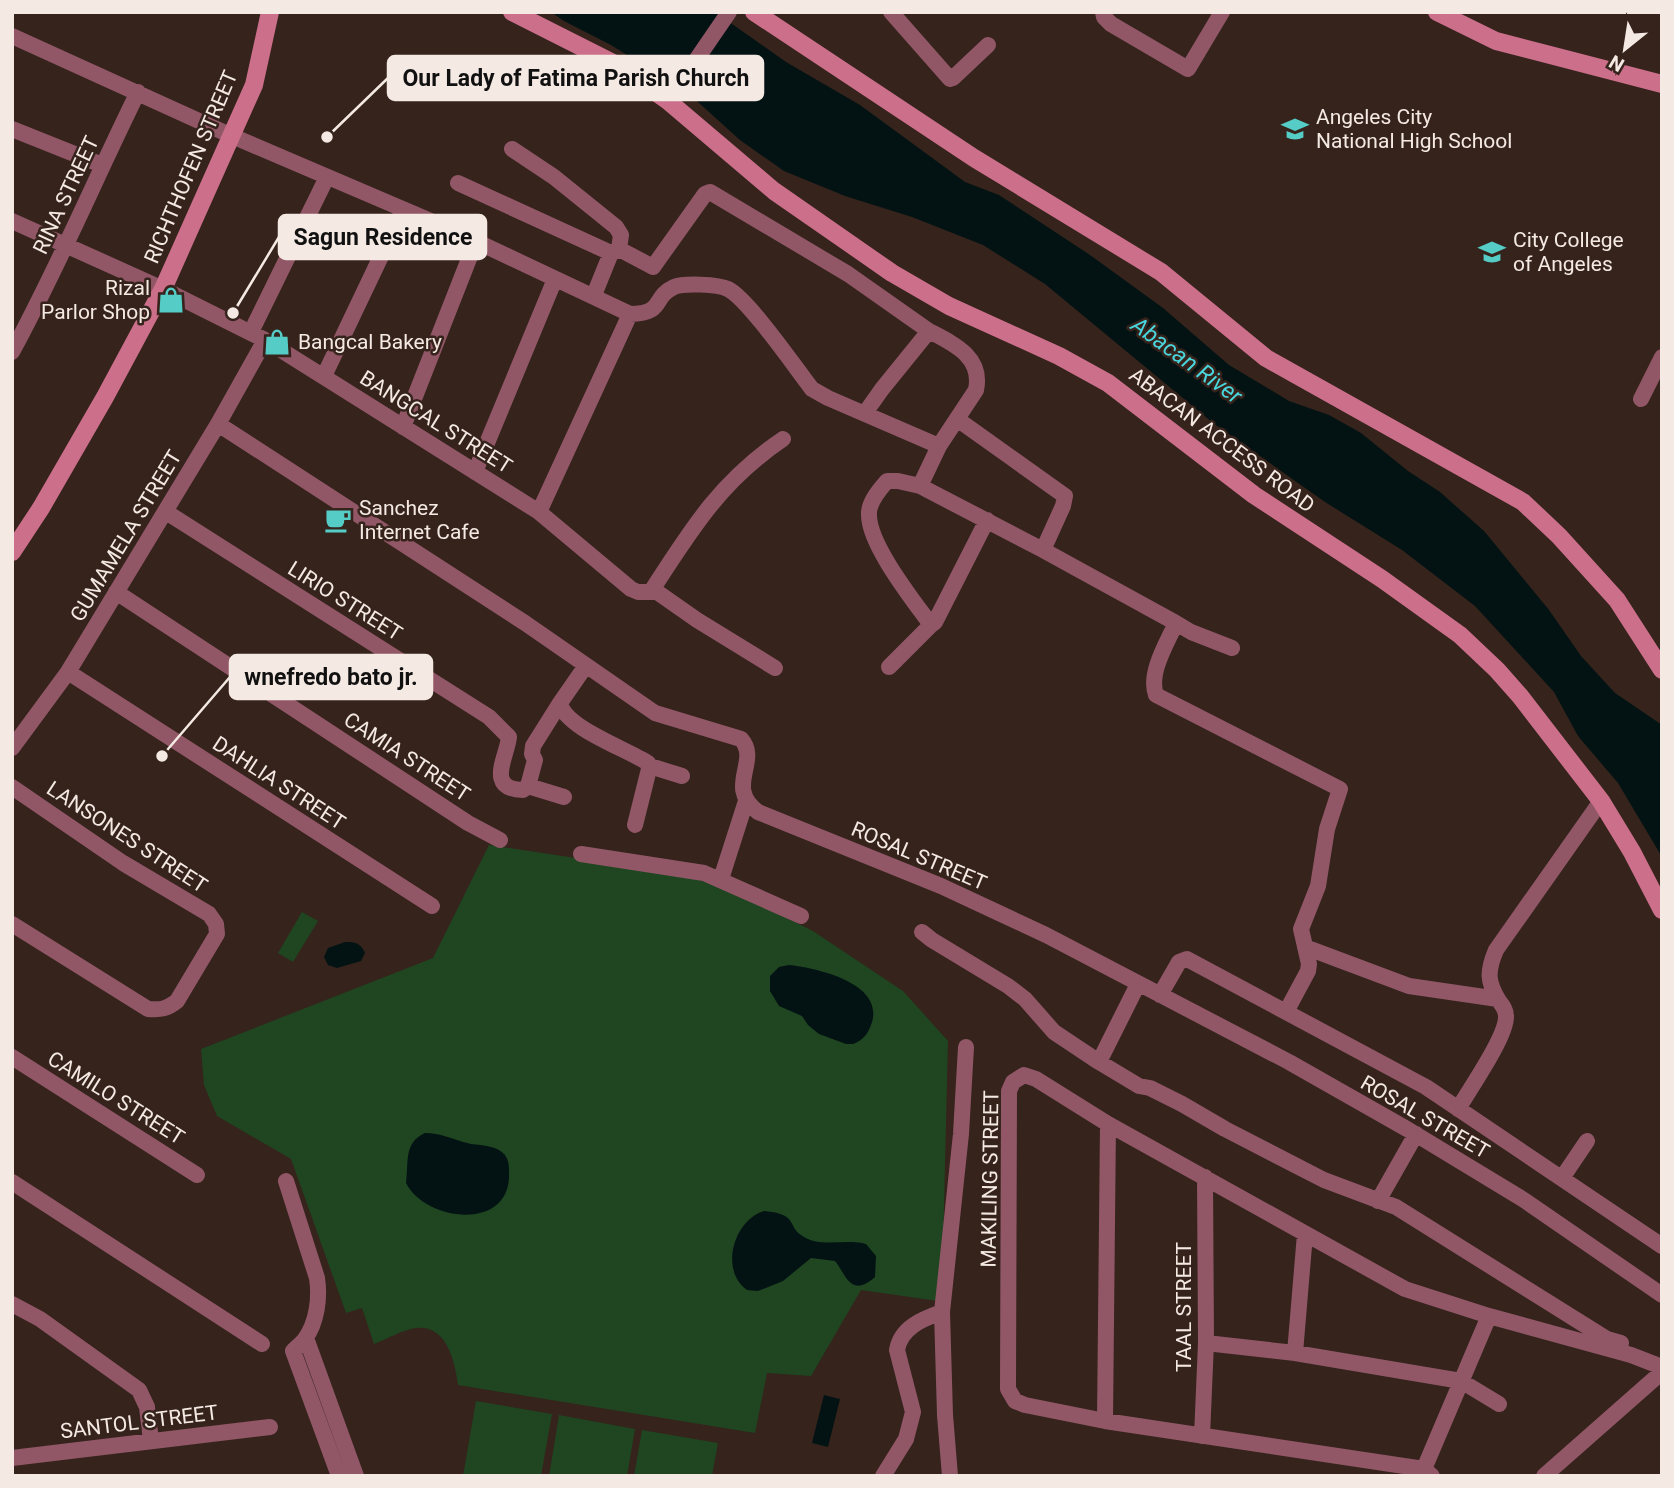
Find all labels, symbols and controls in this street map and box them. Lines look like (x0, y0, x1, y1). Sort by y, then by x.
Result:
north arrow (1590, 14, 1660, 84)
text: N (1605, 50, 1628, 77)
callout: Our Lady of Fatima Parish Church (388, 56, 763, 100)
text: Our Lady of Fatima Parish Church (403, 65, 750, 92)
street label: RICHTHOFEN STREET (139, 66, 243, 267)
place label: Angeles City National High School (1316, 105, 1512, 153)
school or university icon: Angeles City National High School (1280, 114, 1310, 144)
street label: RINA STREET (28, 132, 104, 258)
callout: Sagun Residence (279, 215, 486, 259)
text: Sagun Residence (294, 224, 472, 251)
place label: City College of Angeles (1513, 228, 1624, 276)
school or university icon: City College of Angeles (1477, 237, 1507, 267)
place label: Rizal Parlor Shop (41, 276, 150, 324)
shop icon: Rizal Parlor Shop (156, 285, 186, 315)
water label: Abacan River (1125, 311, 1248, 410)
shop icon: Bangcal Bakery (262, 327, 292, 357)
place label: Bangcal Bakery (298, 330, 442, 354)
street label: ABACAN ACCESS ROAD (1125, 363, 1319, 517)
street label: BANGCAL STREET (356, 366, 517, 479)
street label: GUMAMELA STREET (65, 446, 187, 626)
place label: Sanchez Internet Cafe (359, 496, 480, 544)
cafe icon: Sanchez Internet Cafe (323, 505, 353, 535)
street label: LIRIO STREET (284, 556, 407, 646)
callout: wnefredo bato jr. (230, 655, 432, 699)
text: wnefredo bato jr. (244, 664, 418, 691)
street label: CAMIA STREET (340, 707, 475, 807)
street label: DAHLIA STREET (208, 731, 350, 835)
street label: LANSONES STREET (42, 776, 212, 898)
street label: ROSAL STREET (848, 817, 991, 895)
street label: CAMILO STREET (43, 1046, 189, 1150)
street label: ROSAL STREET (1356, 1070, 1494, 1164)
street label: MAKILING STREET (976, 1090, 1004, 1268)
street label: TAAL STREET (1172, 1241, 1196, 1372)
street label: SANTOL STREET (59, 1400, 220, 1444)

